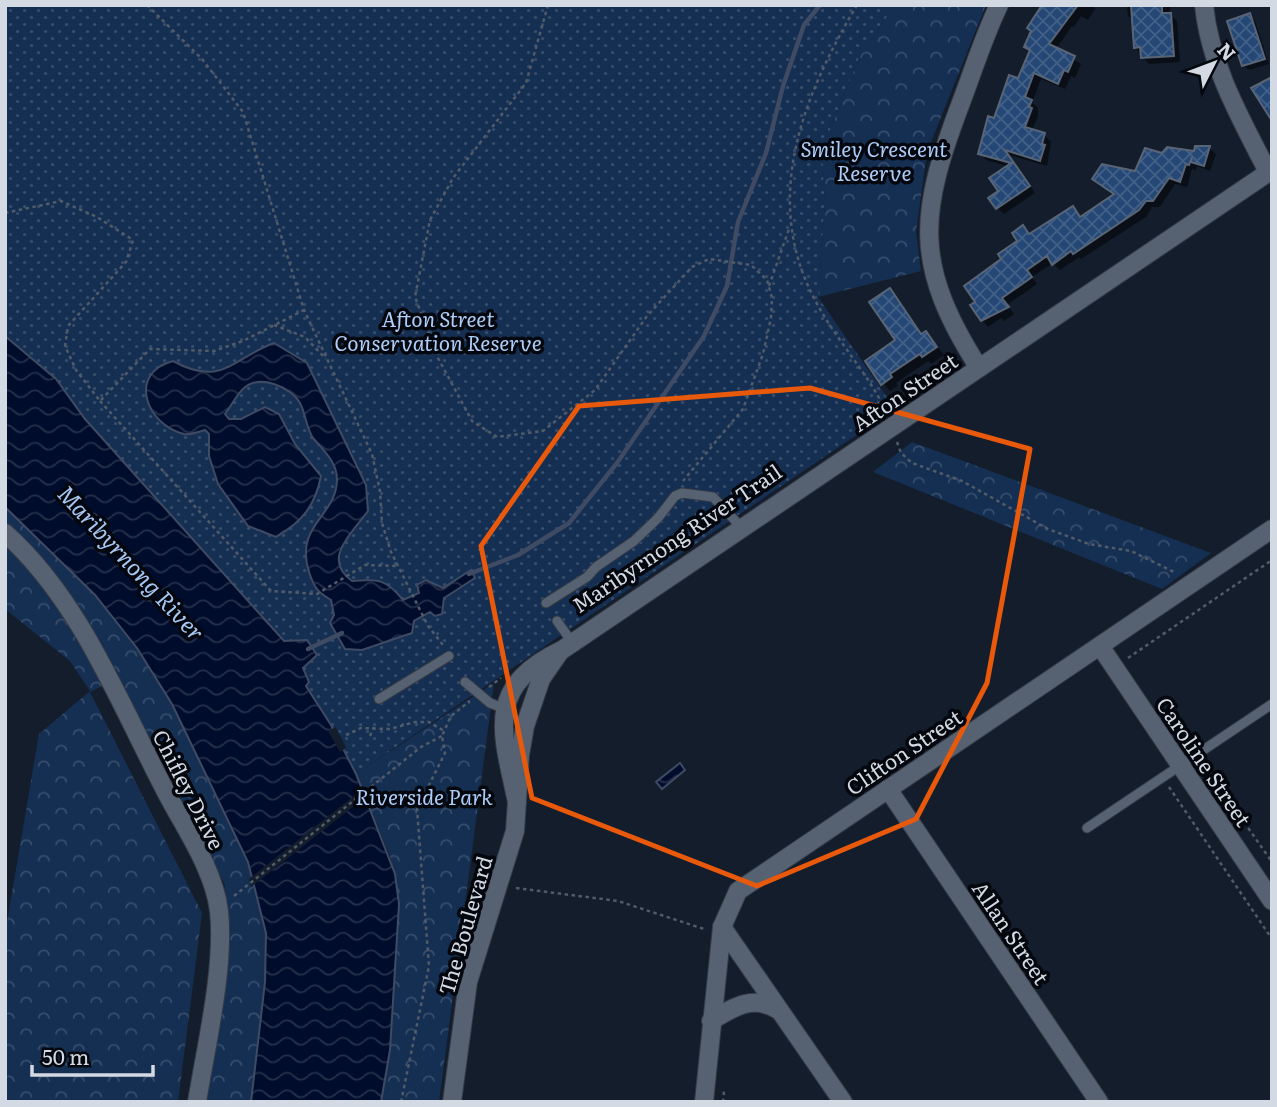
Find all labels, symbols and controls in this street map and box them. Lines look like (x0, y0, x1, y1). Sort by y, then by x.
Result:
north arrow (1179, 28, 1249, 98)
text: N (1212, 36, 1243, 66)
park label: Smiley Crescent Reserve (801, 132, 948, 187)
park label: Afton Street Conservation Reserve (334, 302, 542, 357)
street label: Afton Street (845, 344, 963, 438)
street label: Maribyrnong River Trail (565, 455, 787, 619)
water label: Maribyrnong River (51, 477, 213, 647)
street label: Caroline Street (1150, 690, 1260, 832)
street label: Clifton Street (839, 700, 968, 801)
street label: Chifley Drive (146, 724, 234, 855)
park label: Riverside Park (355, 780, 493, 811)
street label: The Boulevard (429, 852, 499, 998)
street label: Allan Street (966, 874, 1058, 990)
scale bar (32, 1034, 152, 1078)
text: 50 m (42, 1040, 89, 1071)

